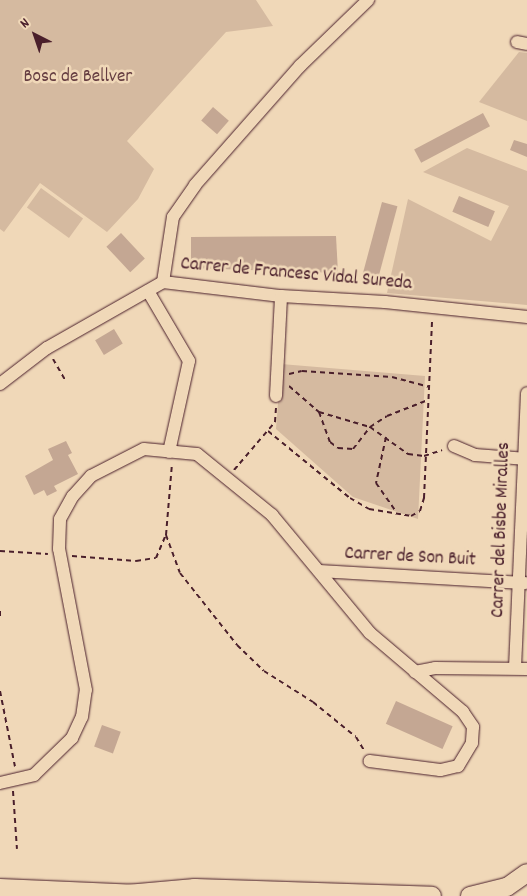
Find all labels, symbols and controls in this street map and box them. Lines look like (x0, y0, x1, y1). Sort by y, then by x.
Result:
north arrow (10, 10, 60, 60)
text: N (16, 14, 34, 34)
park label: Bosc de Bellver (24, 67, 132, 89)
street label: Carrer de Francesc Vidal Sureda (179, 254, 413, 296)
street label: Carrer del Bisbe Miralles (488, 442, 516, 618)
street label: Carrer de Son Buit (344, 543, 476, 573)

